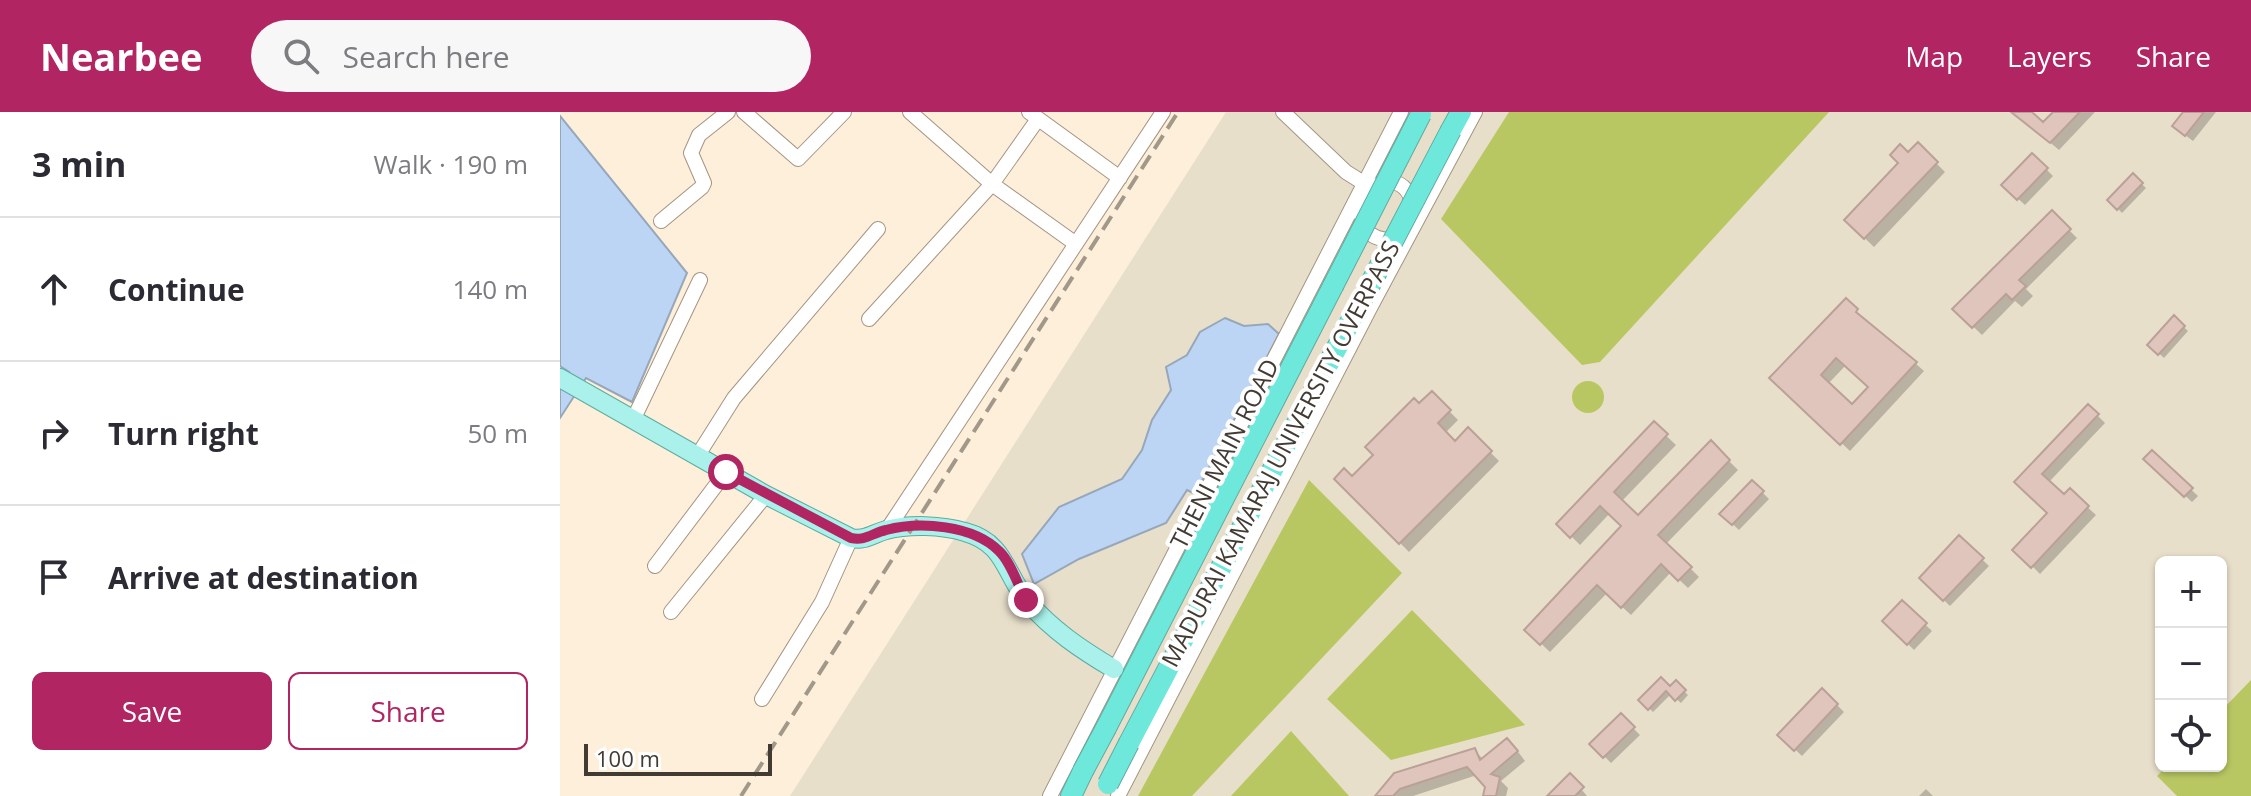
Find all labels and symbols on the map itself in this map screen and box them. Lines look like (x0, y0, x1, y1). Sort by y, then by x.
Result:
street label: MADURAI KAMARAJ UNIVERSITY OVERPASS (1153, 234, 1407, 672)
street label: THENI MAIN ROAD (1161, 353, 1286, 554)
route start (708, 454, 744, 490)
route end (1008, 582, 1044, 618)
scale bar (584, 740, 772, 776)

